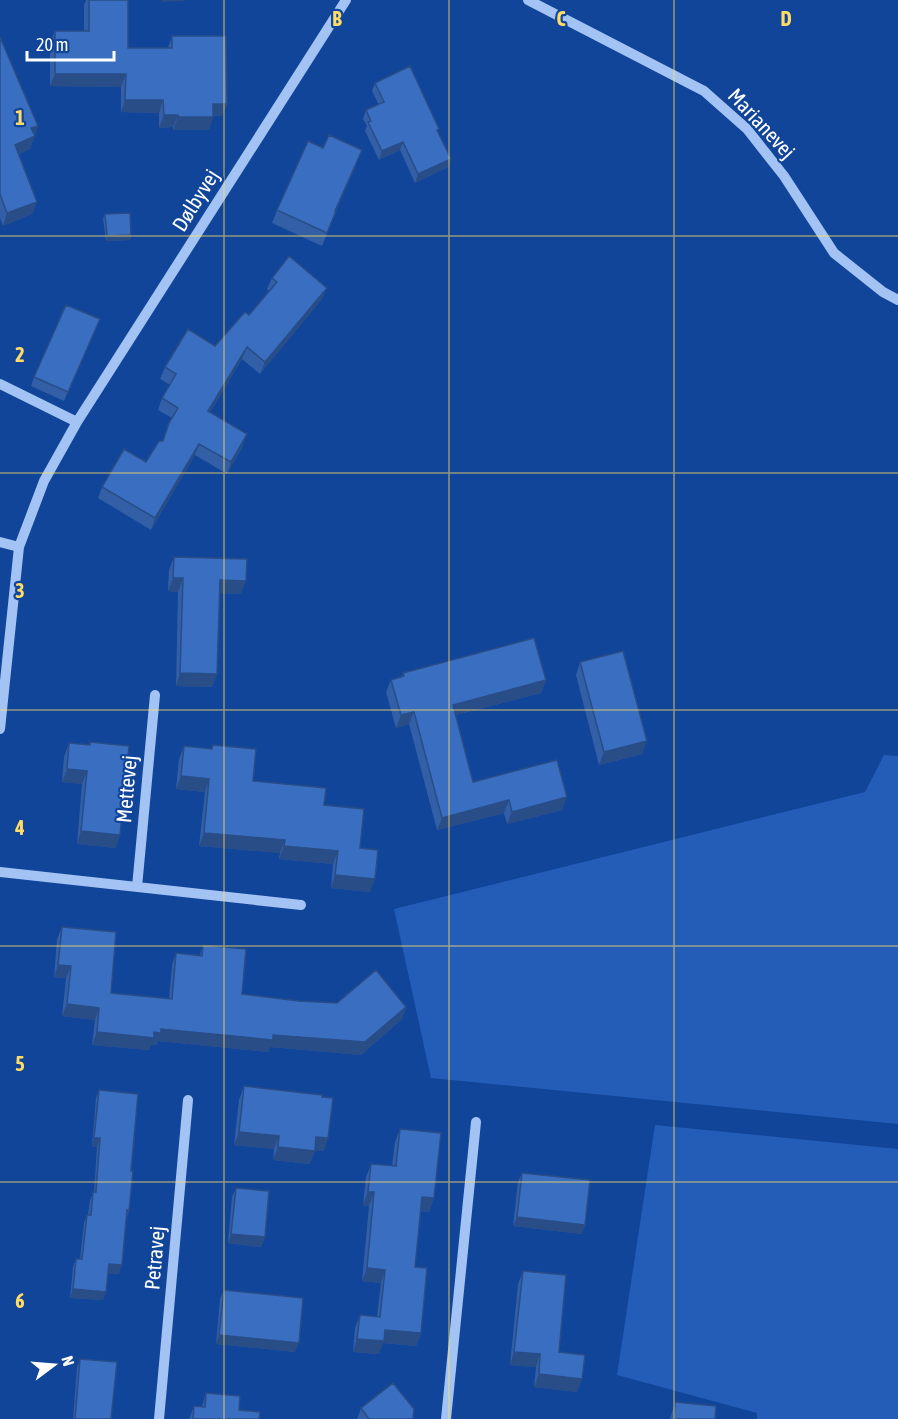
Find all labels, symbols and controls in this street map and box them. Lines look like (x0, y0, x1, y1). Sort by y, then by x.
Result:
text: B (332, 7, 342, 30)
text: C (557, 7, 566, 30)
text: D (780, 7, 792, 30)
scale bar (27, 24, 114, 62)
text: 20 m (36, 34, 68, 55)
street label: Marianevej (724, 83, 800, 163)
text: 1 (15, 106, 25, 129)
street label: Dølbyvej (167, 165, 223, 235)
text: 2 (15, 343, 25, 366)
text: 3 (15, 579, 25, 602)
street label: Mettevej (111, 754, 141, 824)
text: 4 (14, 816, 25, 839)
text: 5 (15, 1052, 25, 1075)
street label: Petravej (139, 1225, 169, 1291)
text: 6 (15, 1289, 25, 1312)
north arrow (24, 1335, 84, 1395)
text: N (58, 1354, 78, 1368)

